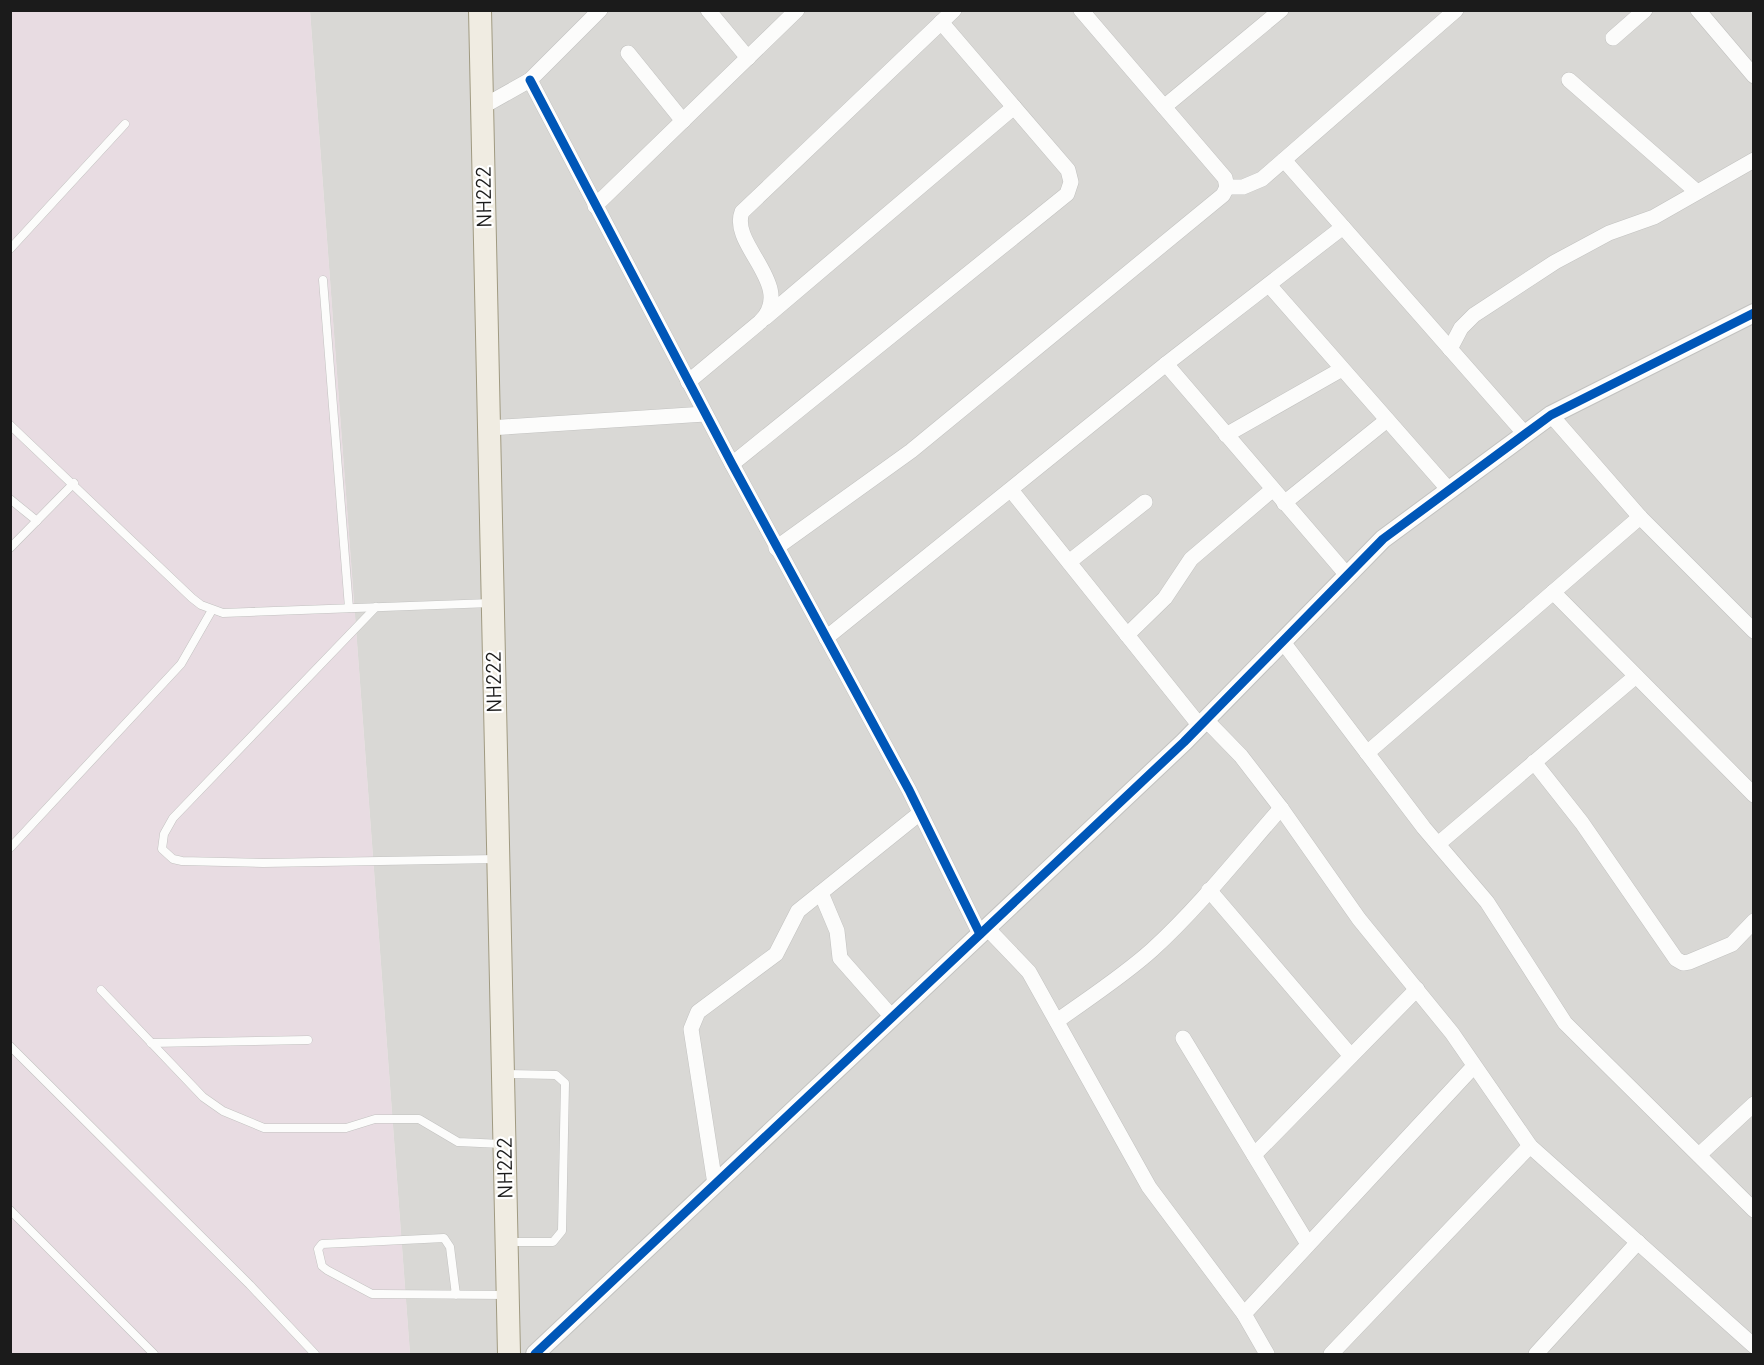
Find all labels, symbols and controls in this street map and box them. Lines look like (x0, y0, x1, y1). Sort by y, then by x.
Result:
street label: NH222 (469, 166, 496, 228)
street label: NH222 (479, 651, 506, 713)
street label: NH222 (490, 1137, 517, 1199)

